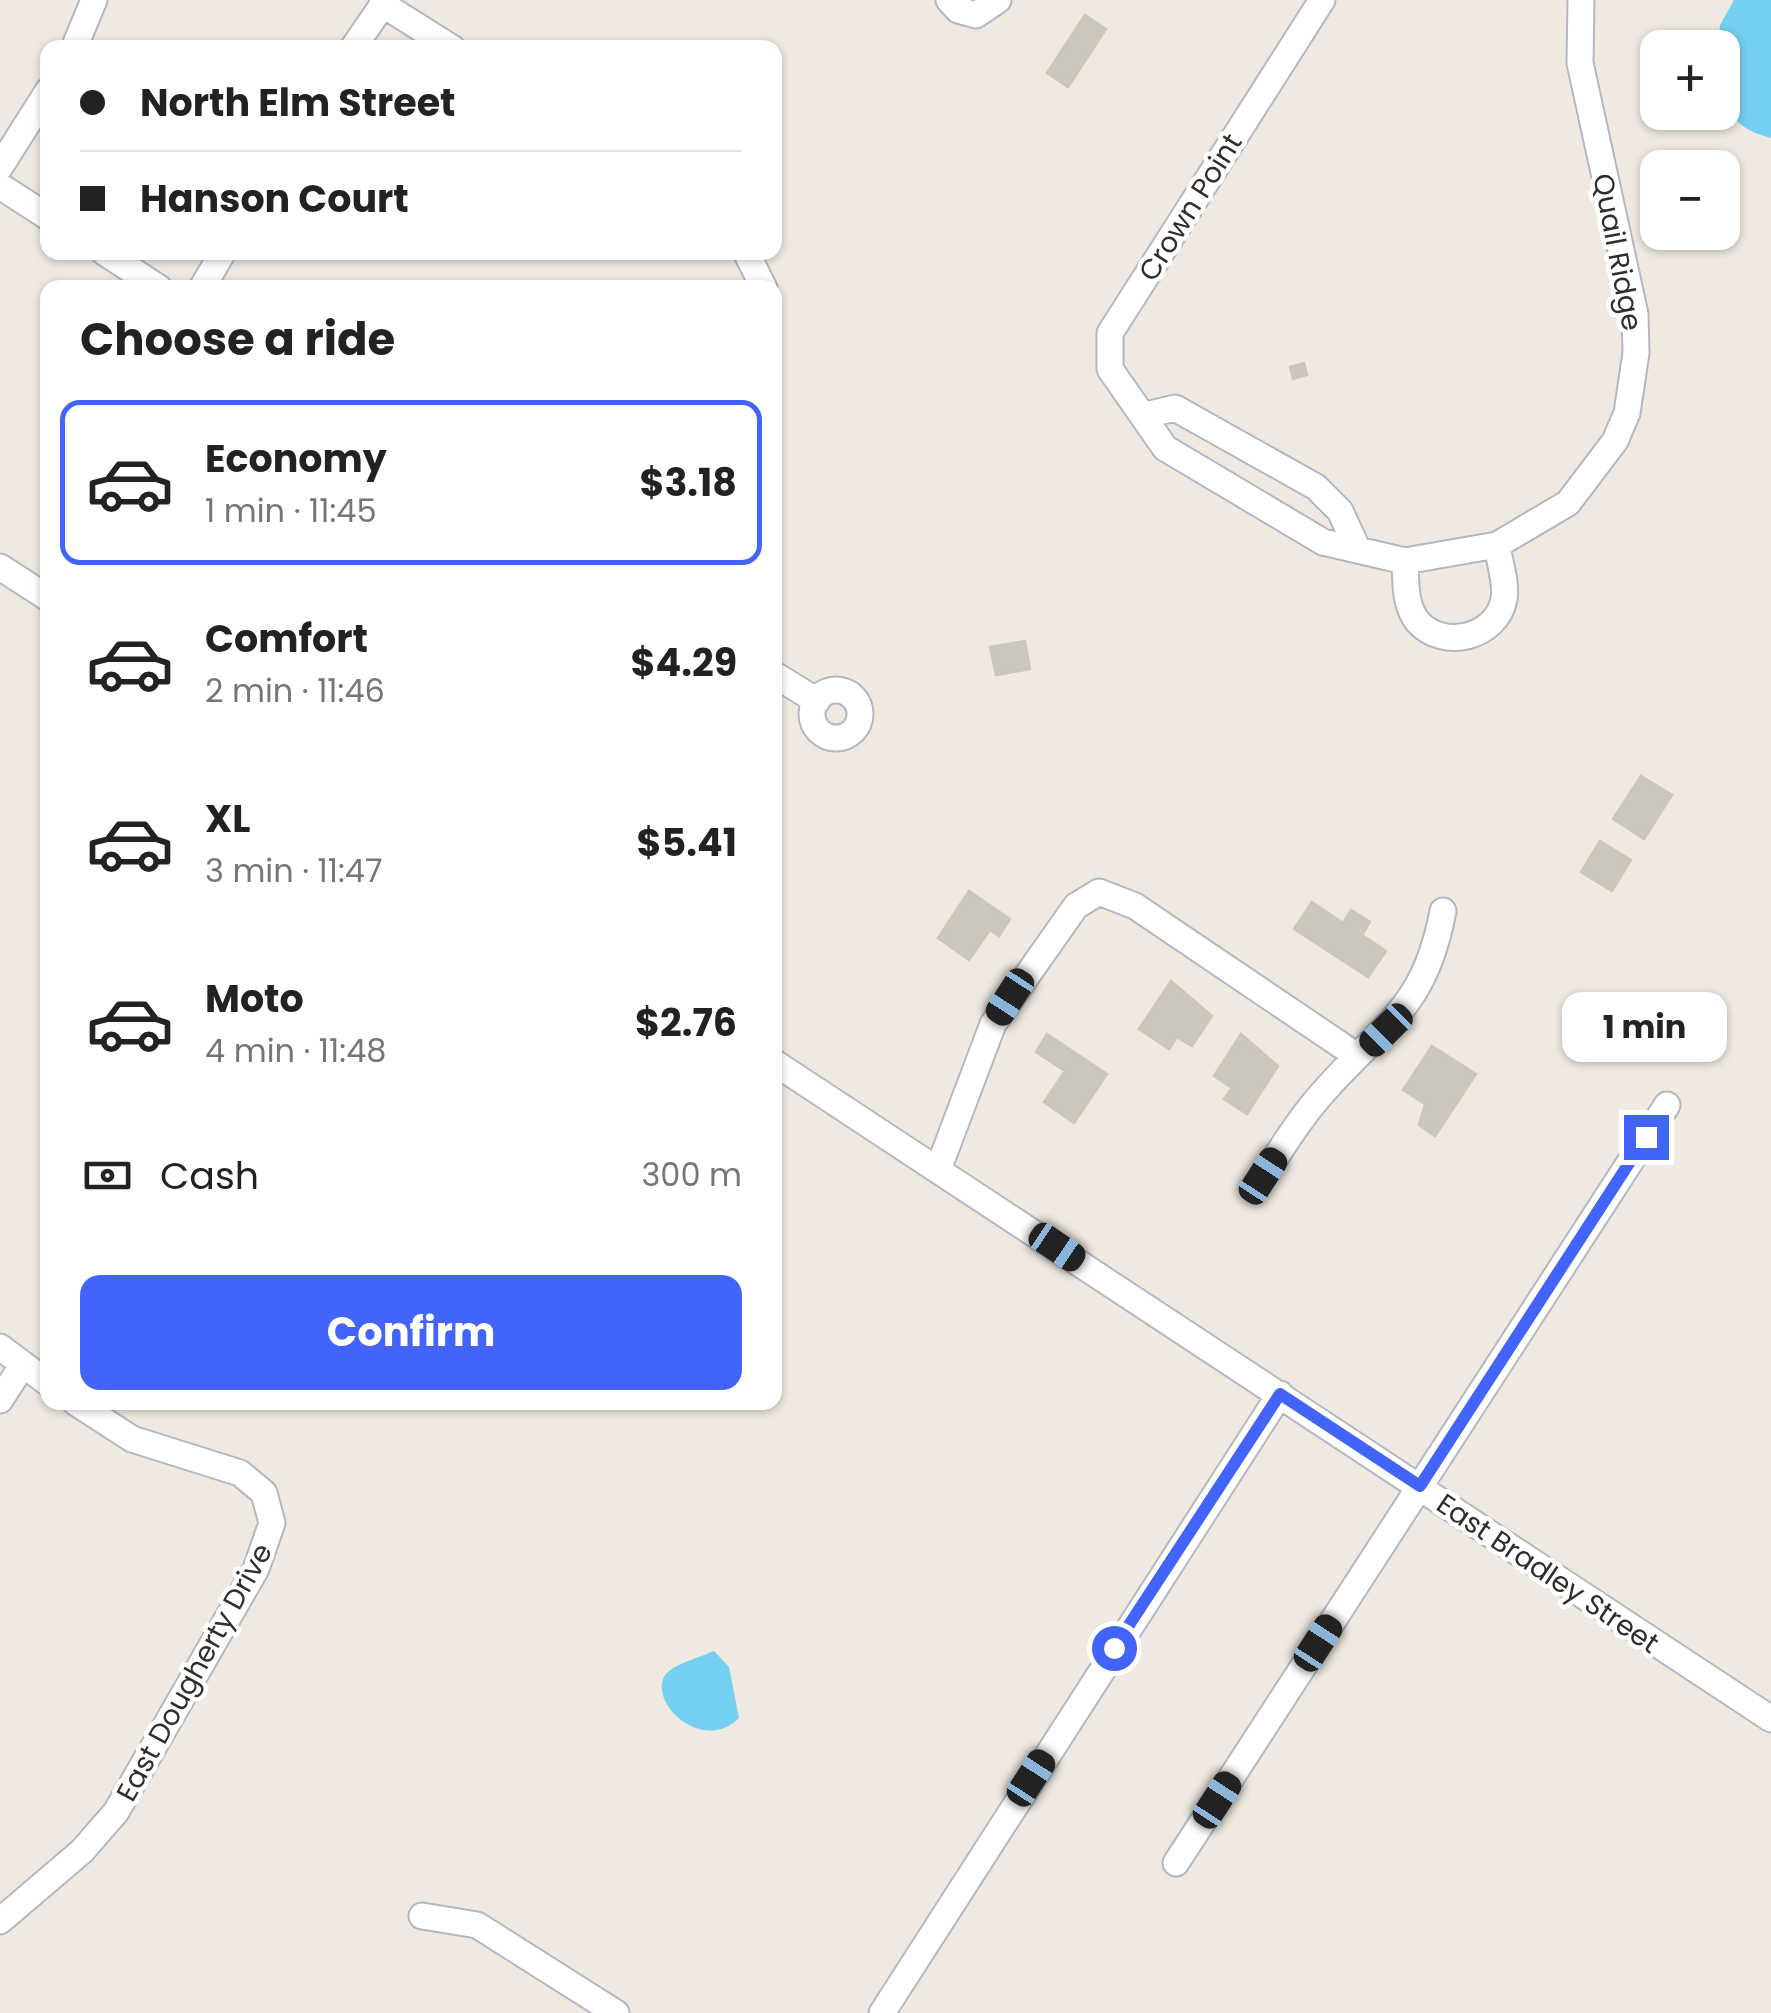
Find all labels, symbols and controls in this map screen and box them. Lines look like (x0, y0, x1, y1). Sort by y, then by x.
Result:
map controls (1640, 30, 1740, 250)
button: + (1640, 30, 1740, 130)
text: North Elm Street (140, 76, 456, 129)
street label: Crown Point (1130, 126, 1251, 289)
button: − (1640, 150, 1740, 250)
street label: Quail Ridge (1583, 170, 1652, 334)
text: Hanson Court (140, 172, 409, 225)
text: Choose a ride (80, 308, 395, 371)
text: Economy (205, 432, 387, 485)
icon: car (85, 438, 175, 528)
text: $3.18 (639, 456, 737, 509)
text: 1 min · 11:45 (205, 488, 377, 533)
text: Comfort (205, 612, 368, 665)
icon: car (85, 618, 175, 708)
text: $4.29 (630, 636, 737, 689)
text: 2 min · 11:46 (205, 668, 385, 713)
text: XL (205, 792, 250, 845)
icon: car (85, 798, 175, 888)
text: $5.41 (637, 816, 737, 869)
text: 3 min · 11:47 (205, 848, 382, 893)
car (981, 964, 1039, 1030)
text: Moto (205, 972, 304, 1025)
icon: car (85, 978, 175, 1068)
callout: 1 min (1564, 992, 1728, 1062)
text: $2.76 (635, 996, 737, 1049)
car (1354, 998, 1418, 1062)
text: 1 min (1603, 1004, 1686, 1049)
text: 4 min · 11:48 (205, 1028, 386, 1073)
route end (1624, 1115, 1669, 1160)
car (1234, 1143, 1292, 1209)
icon: cash (80, 1148, 135, 1203)
text: Cash (160, 1149, 259, 1202)
text: 300 m (641, 1152, 742, 1197)
car (1024, 1218, 1090, 1276)
button: Confirm (80, 1275, 742, 1390)
street label: East Bradley Street (1429, 1484, 1667, 1662)
street label: East Dougherty Drive (107, 1536, 282, 1808)
car (1289, 1610, 1347, 1676)
route start (1092, 1626, 1137, 1671)
car (1002, 1745, 1060, 1811)
car (1188, 1767, 1246, 1833)

